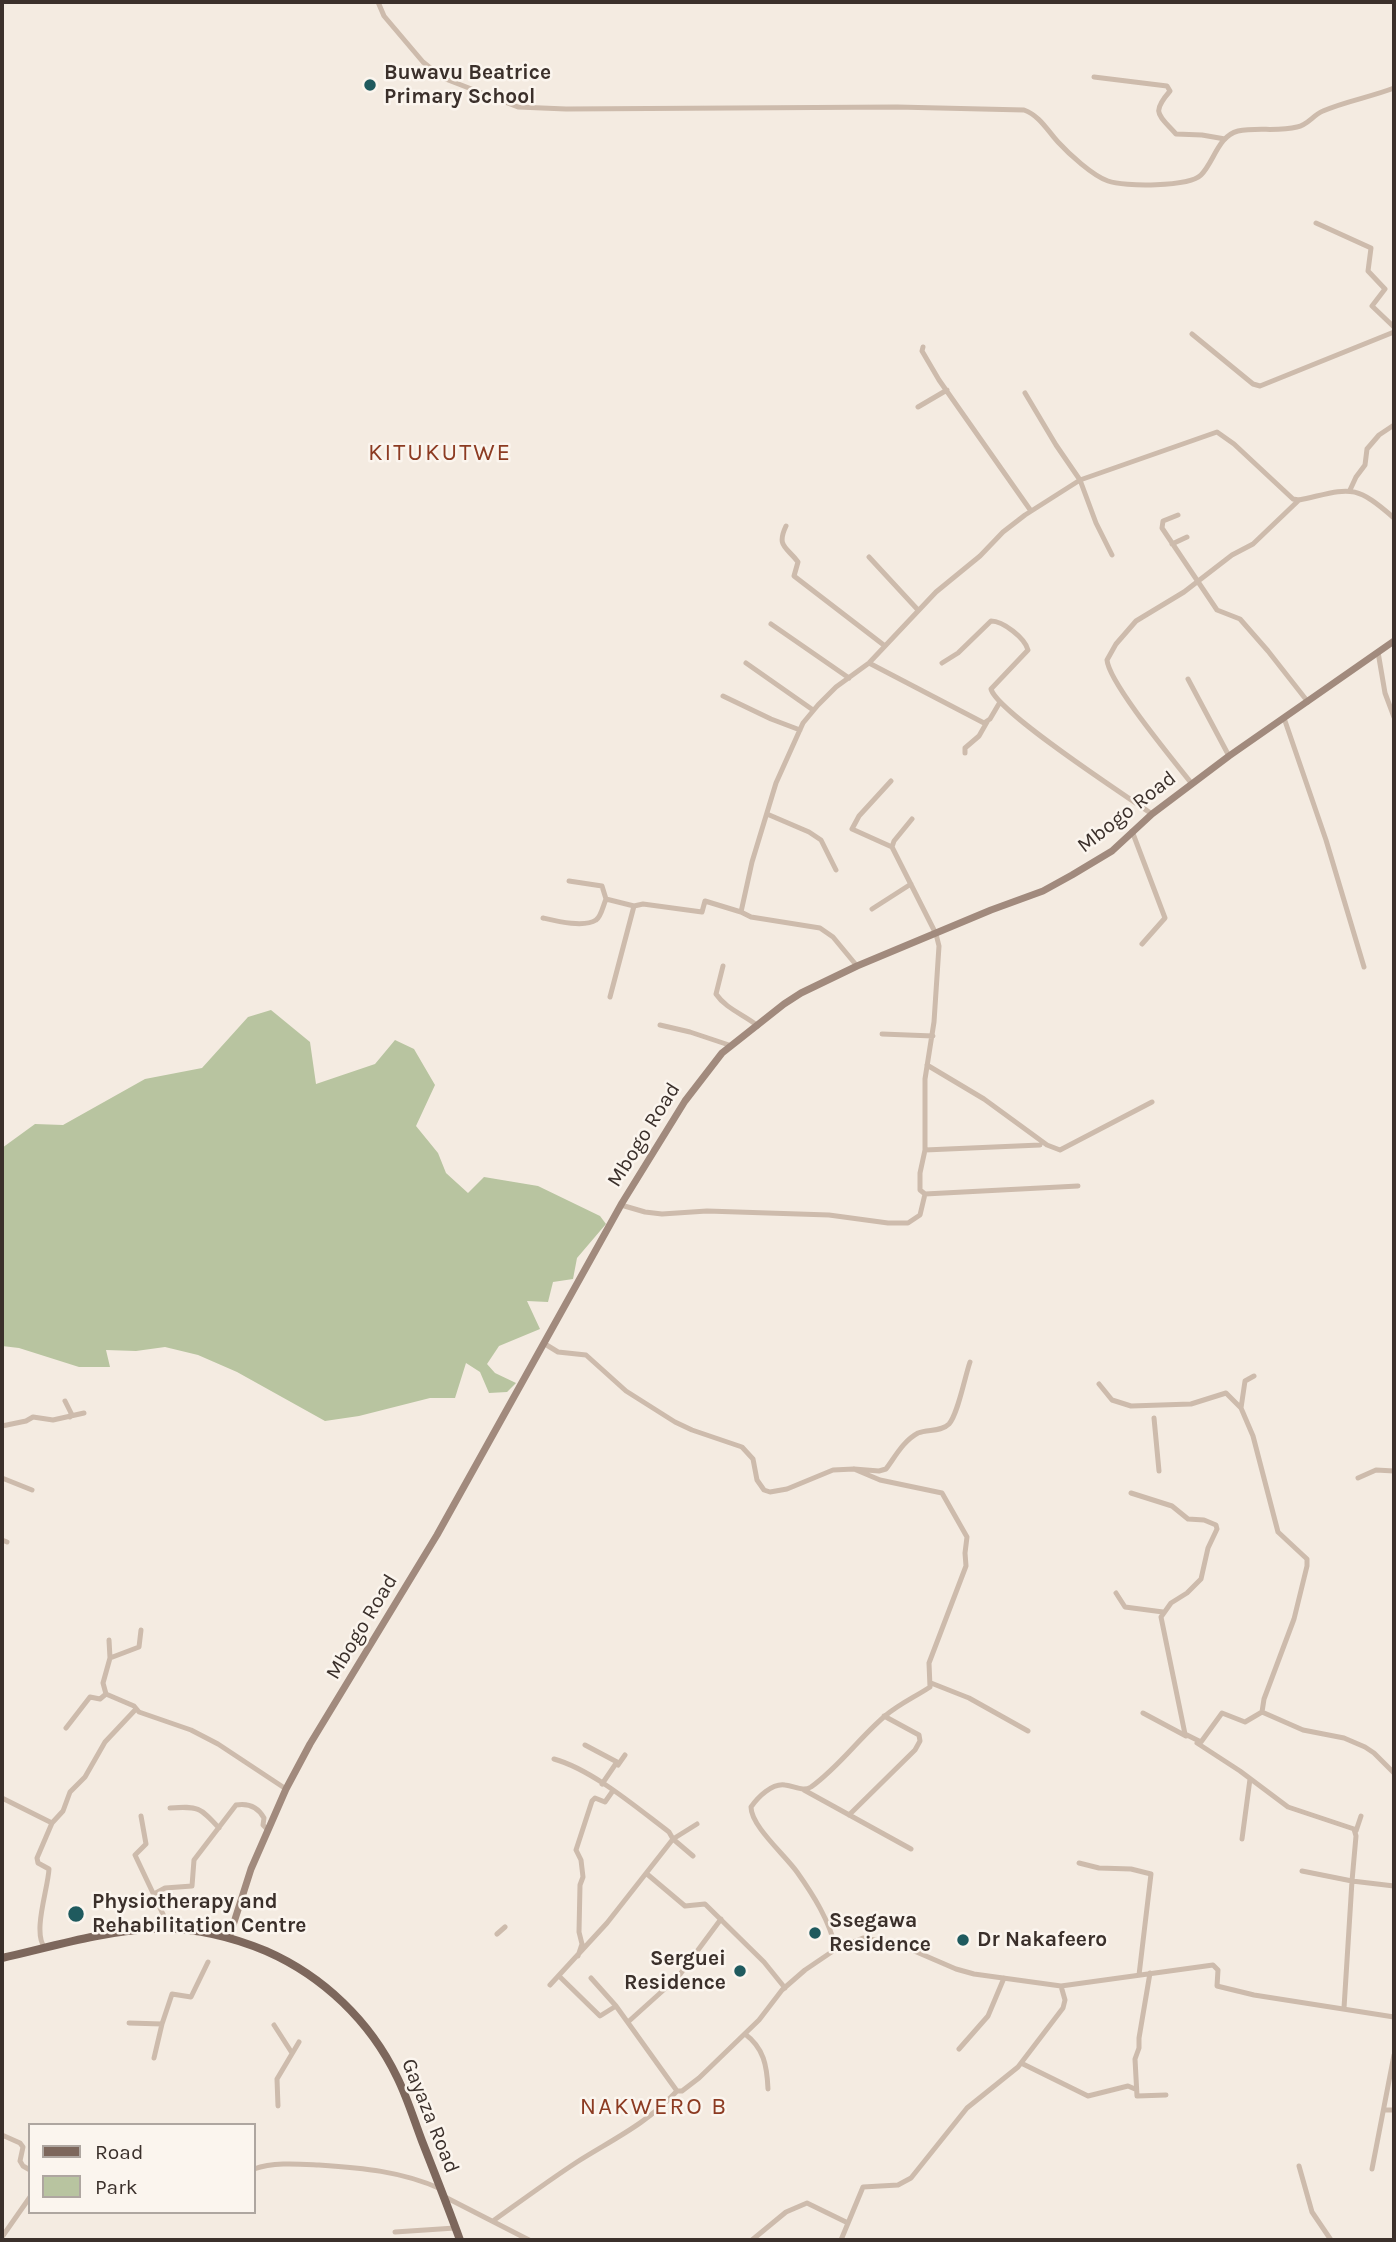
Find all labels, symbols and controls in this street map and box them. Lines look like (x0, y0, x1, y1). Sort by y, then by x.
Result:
place label: Buwavu Beatrice Primary School (384, 60, 551, 110)
marker: Buwavu Beatrice Primary School (362, 77, 378, 93)
district label: KITUKUTWE (369, 439, 511, 467)
street label: Mbogo Road (1073, 766, 1181, 858)
street label: Mbogo Road (602, 1078, 686, 1192)
street label: Mbogo Road (321, 1570, 403, 1684)
place label: Physiotherapy and Rehabilitation Centre (92, 1889, 306, 1939)
marker: Physiotherapy and Rehabilitation Centre (66, 1904, 86, 1924)
place label: Ssegawa Residence (829, 1908, 931, 1958)
marker: Ssegawa Residence (807, 1925, 823, 1941)
place label: Dr Nakafeero (977, 1927, 1107, 1953)
marker: Dr Nakafeero (955, 1932, 971, 1948)
place label: Serguei Residence (624, 1946, 726, 1996)
marker: Serguei Residence (732, 1963, 748, 1979)
street label: Gayaza Road (396, 2055, 464, 2177)
district label: NAKWERO B (581, 2093, 727, 2121)
legend (28, 2123, 256, 2214)
text: Road (95, 2140, 143, 2164)
text: Park (95, 2175, 138, 2199)

